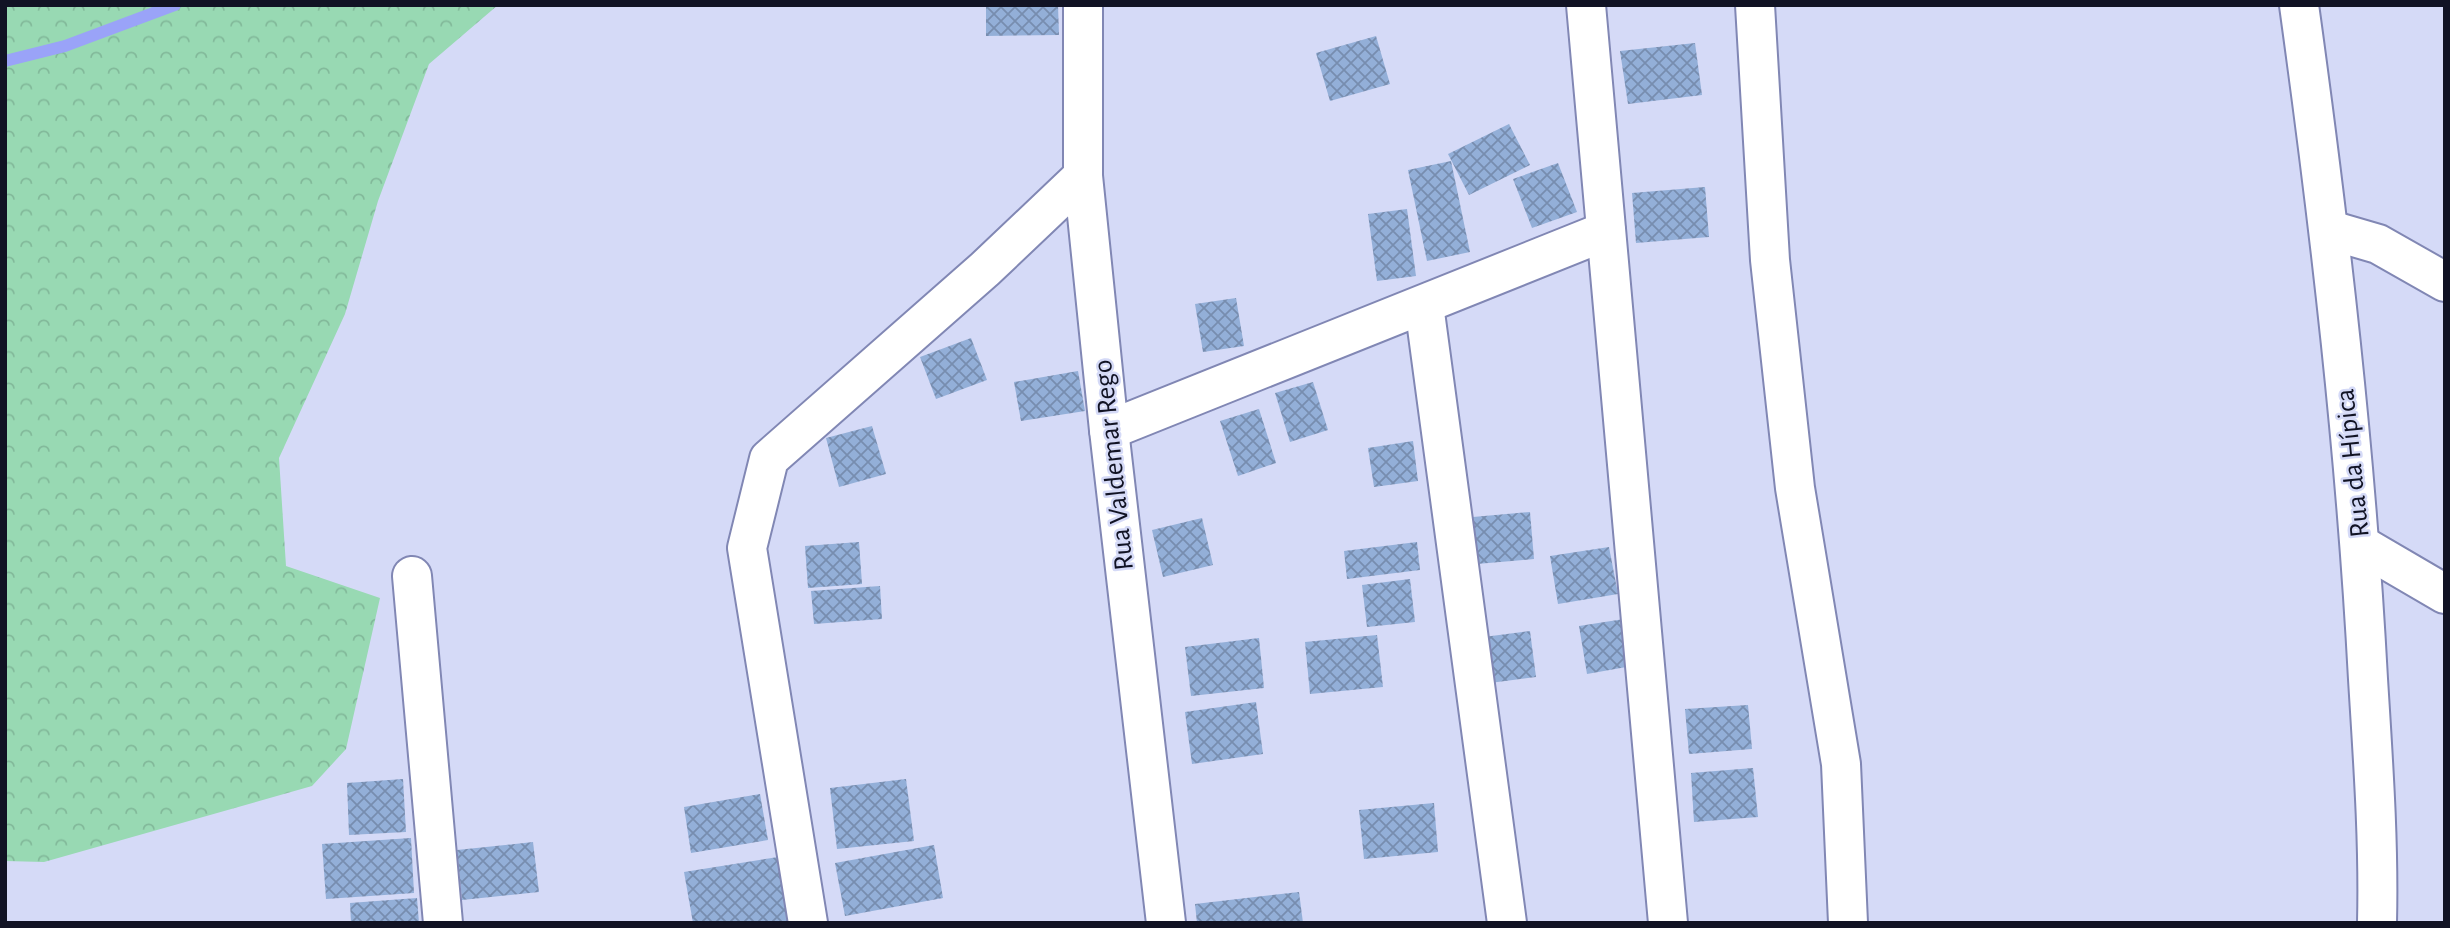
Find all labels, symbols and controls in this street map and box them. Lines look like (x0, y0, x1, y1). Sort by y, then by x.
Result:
street label: Rua Valdemar Rego (1089, 358, 1139, 572)
street label: Rua da Hípica (2331, 387, 2375, 539)

